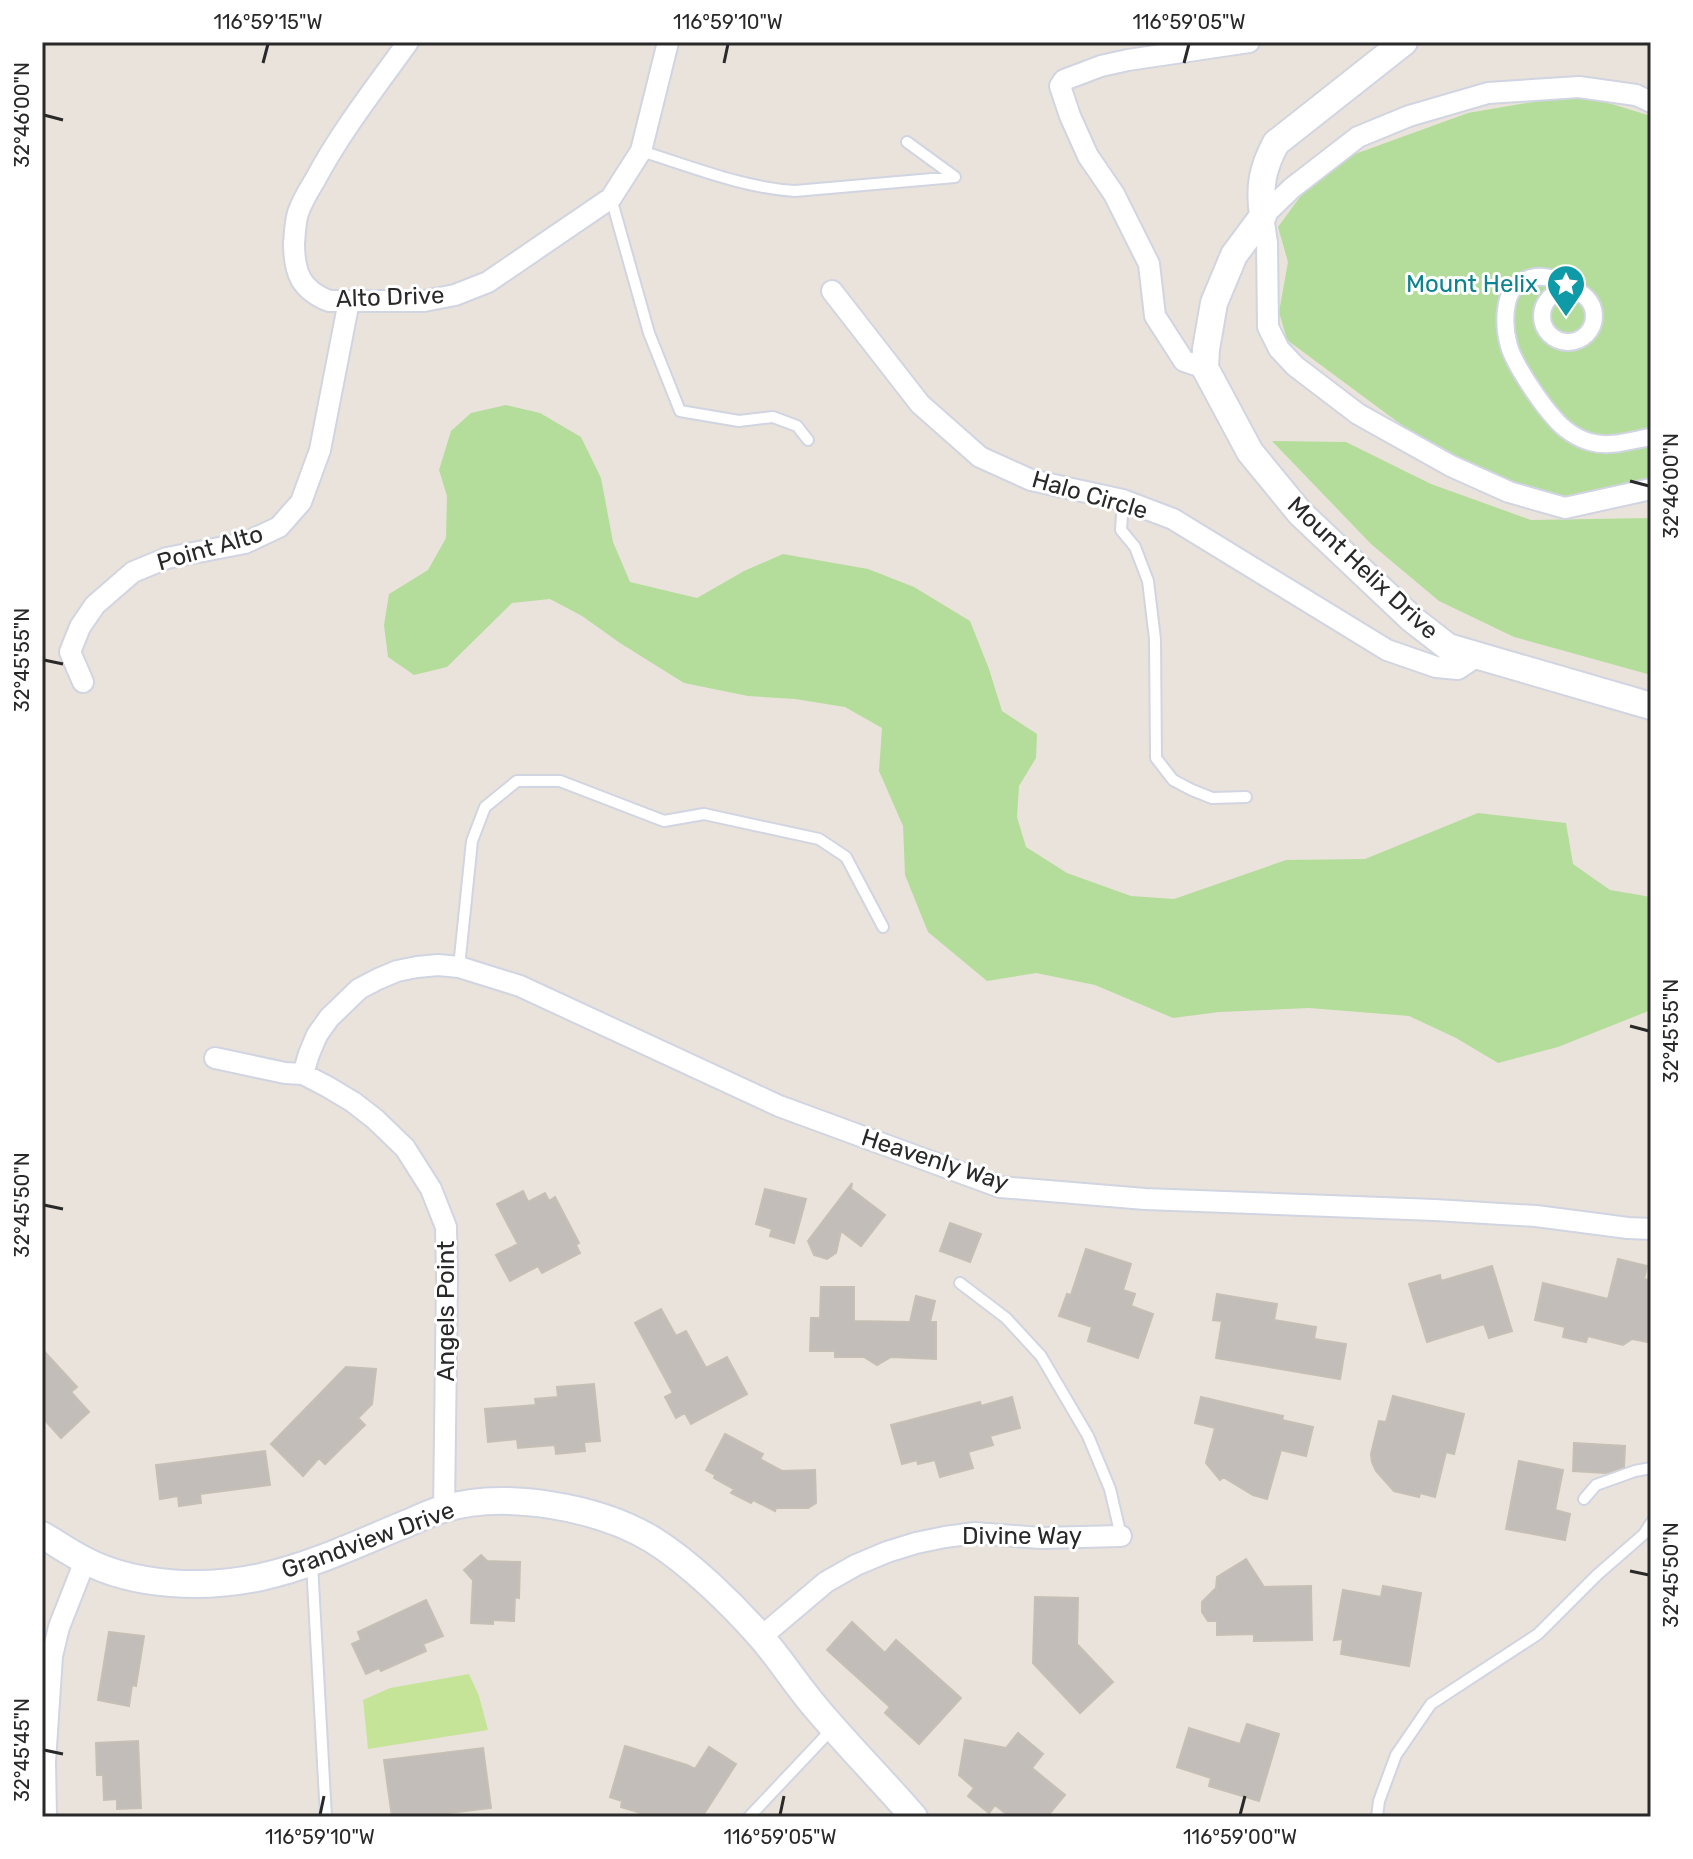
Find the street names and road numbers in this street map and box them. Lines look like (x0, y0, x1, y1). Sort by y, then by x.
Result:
street label: Alto Drive (335, 281, 445, 313)
street label: Halo Circle (1029, 465, 1151, 525)
street label: Mount Helix Drive (1282, 491, 1444, 645)
street label: Point Alto (154, 520, 266, 576)
street label: Heavenly Way (858, 1123, 1012, 1197)
street label: Angels Point (432, 1241, 460, 1381)
street label: Grandview Drive (278, 1496, 458, 1584)
street label: Divine Way (962, 1522, 1082, 1550)

